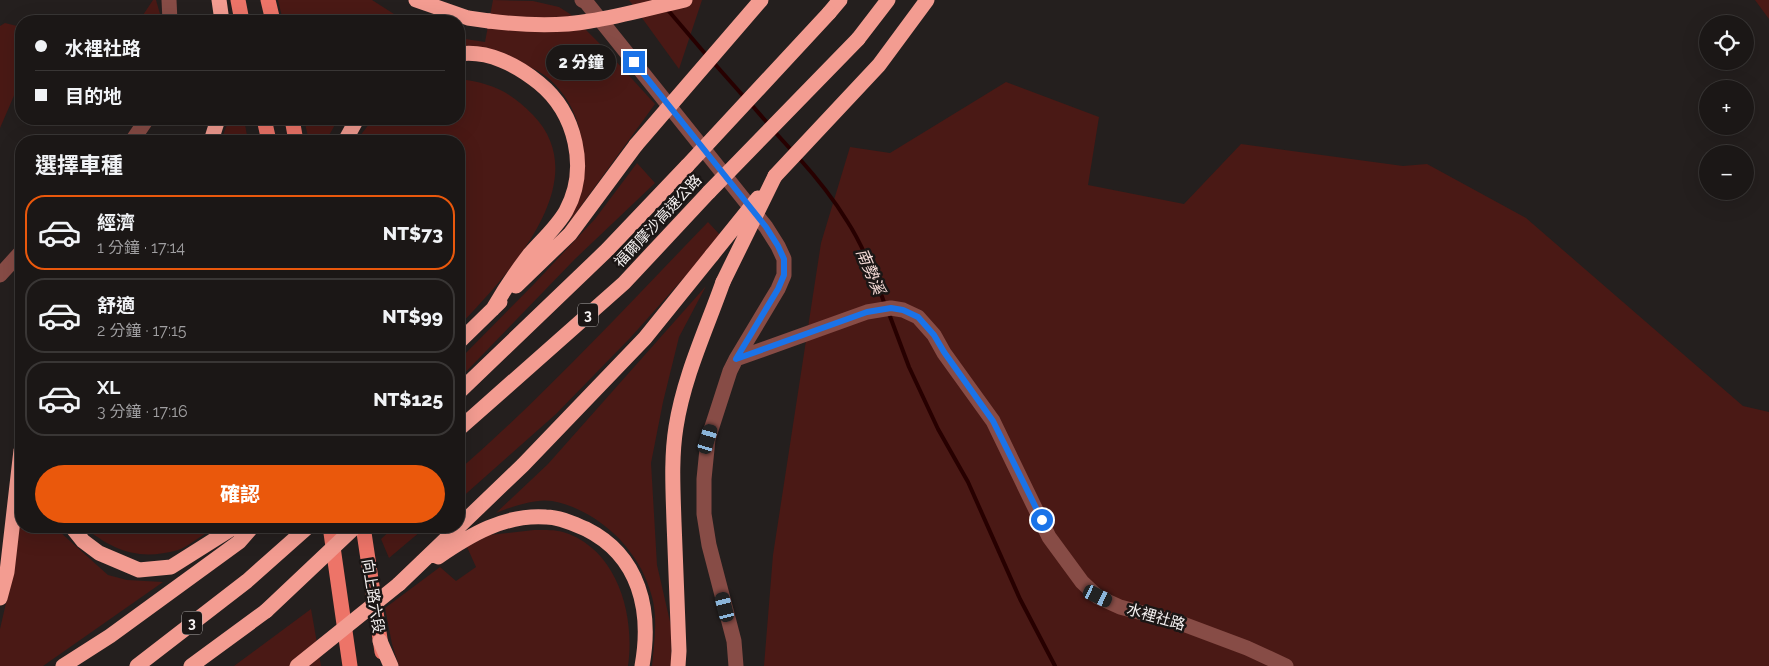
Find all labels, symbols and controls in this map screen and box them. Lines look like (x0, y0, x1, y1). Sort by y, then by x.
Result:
map controls (1699, 15, 1754, 200)
button: locate (1699, 15, 1754, 70)
text: 水裡社路 (65, 37, 141, 59)
callout: 2 分鐘 (546, 44, 616, 80)
route end (623, 51, 645, 73)
text: 2 分鐘 (558, 53, 604, 72)
button: + (1699, 80, 1754, 135)
text: 目的地 (65, 85, 122, 107)
button: − (1699, 145, 1754, 200)
text: 選擇車種 (35, 152, 123, 178)
street label: 福爾摩沙高速公路 (610, 171, 706, 271)
icon: car (37, 210, 82, 255)
text: 經濟 (97, 211, 135, 233)
text: NT$73 (383, 222, 443, 244)
text: 1 分鐘 · 17:14 (97, 238, 185, 257)
water label: 南勢溪 (852, 245, 889, 299)
icon: car (37, 293, 82, 338)
text: 舒適 (97, 294, 135, 316)
road number: 3 (578, 304, 598, 326)
text: NT$99 (382, 305, 443, 327)
text: 2 分鐘 · 17:15 (97, 321, 187, 340)
icon: car (37, 376, 82, 421)
text: XL (97, 376, 120, 398)
text: NT$125 (373, 388, 443, 410)
text: 3 分鐘 · 17:16 (97, 402, 188, 421)
car (696, 422, 719, 456)
button: 確認 (35, 465, 445, 523)
route start (1031, 509, 1053, 531)
street label: 向上路六段 (358, 558, 388, 634)
car (1081, 583, 1114, 609)
car (714, 591, 735, 623)
street label: 水裡社路 (1125, 600, 1187, 634)
road number: 3 (182, 612, 202, 634)

